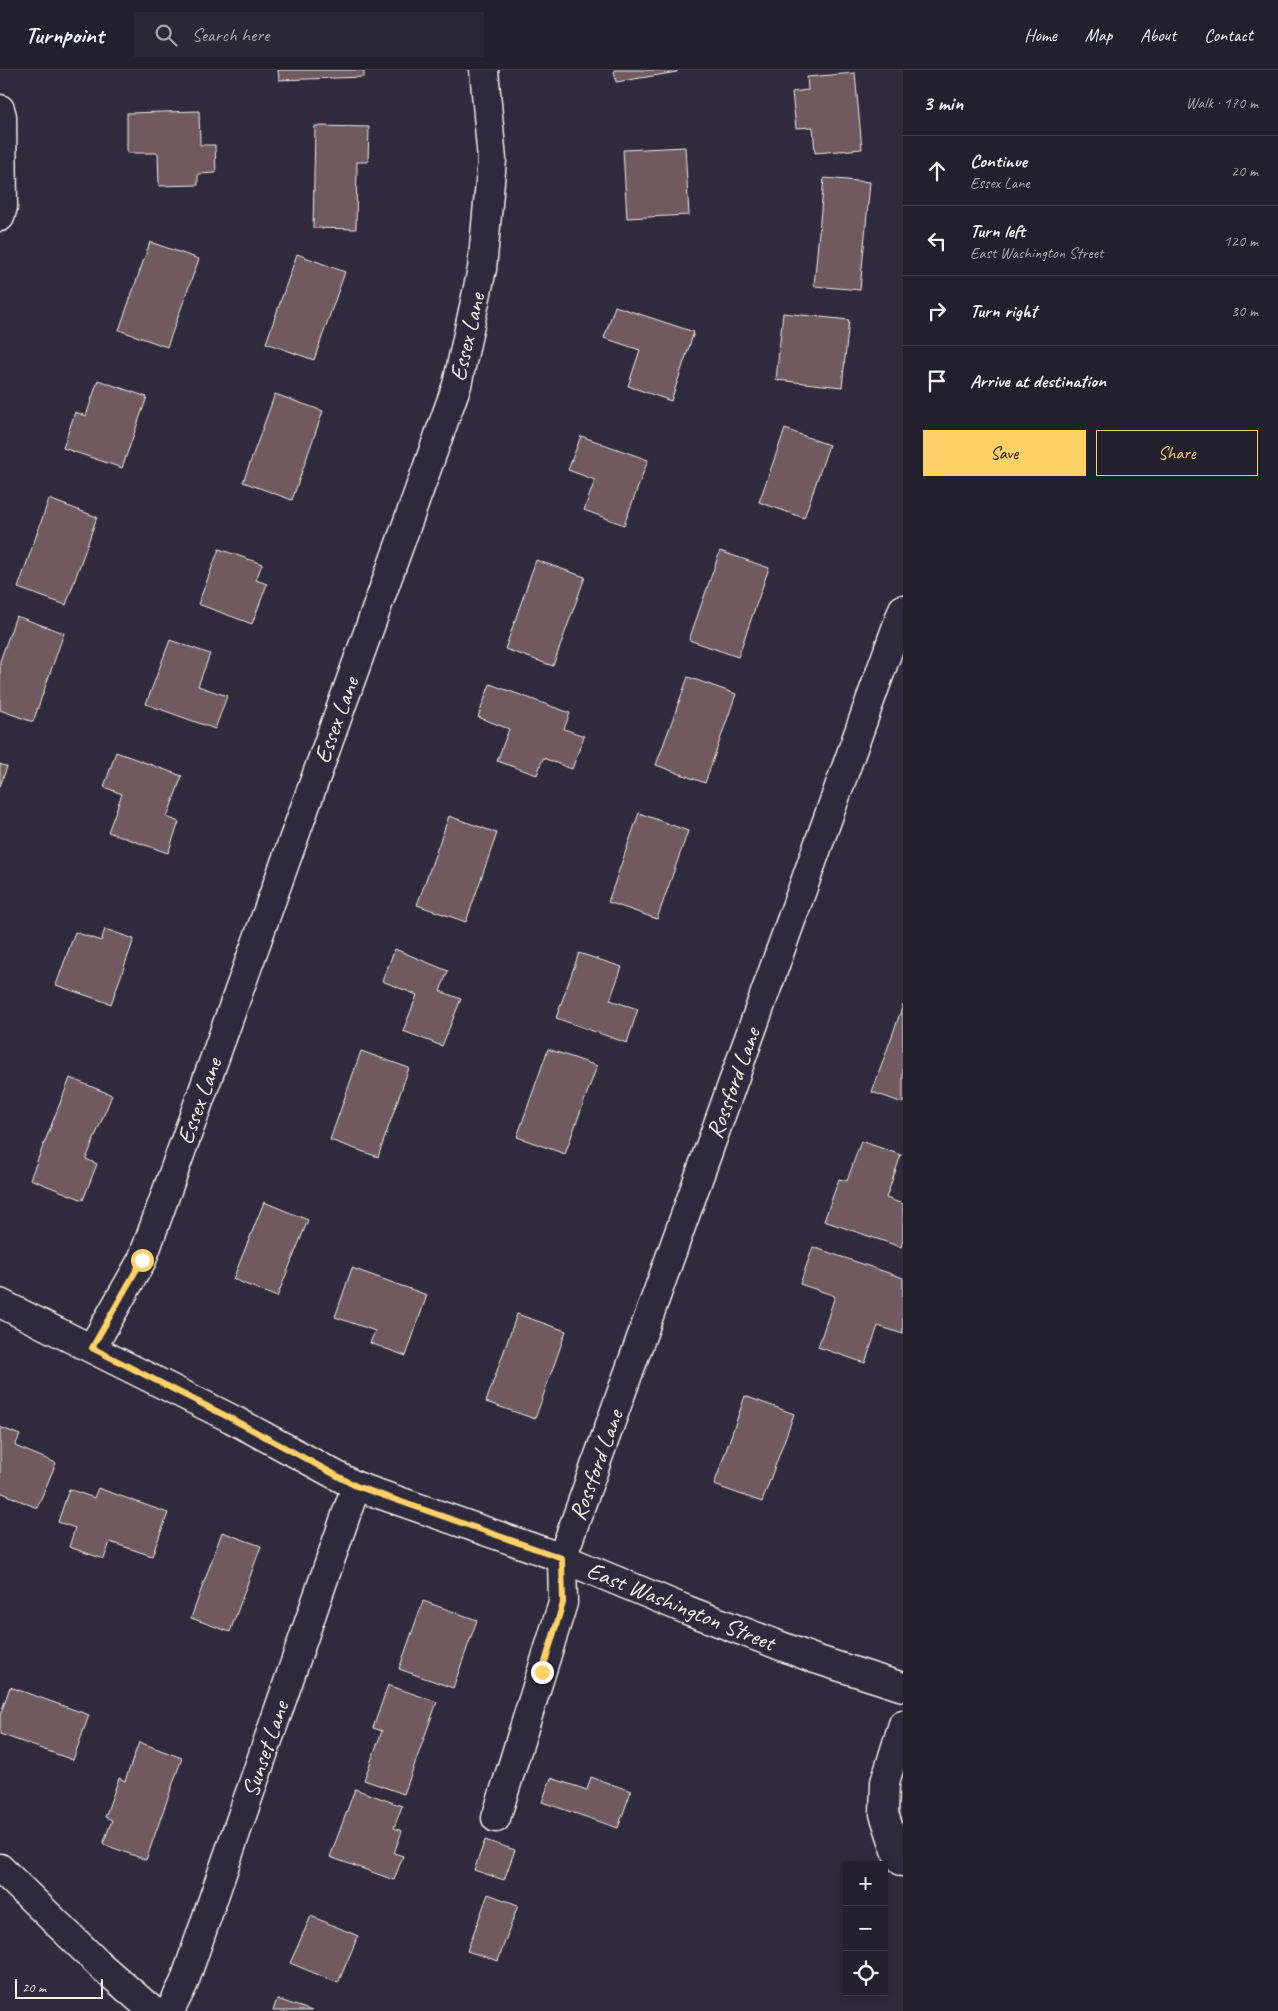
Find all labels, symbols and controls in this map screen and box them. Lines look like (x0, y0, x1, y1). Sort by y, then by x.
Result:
search box (134, 12, 484, 57)
text: Turnpoint (25, 20, 104, 50)
icon: search (152, 21, 180, 49)
text: Search here (192, 23, 269, 47)
text: Home (1024, 24, 1057, 46)
text: Map (1085, 24, 1112, 46)
text: About (1140, 24, 1176, 46)
text: Contact (1204, 24, 1253, 46)
text: 3 min (923, 90, 963, 116)
text: Walk · 170 m (1186, 93, 1258, 113)
text: Continue (970, 149, 1027, 173)
icon: ahead (923, 157, 951, 185)
text: 20 m (1231, 161, 1258, 181)
text: Essex Lane (970, 173, 1030, 193)
text: Turn left (970, 219, 1025, 243)
icon: left (923, 227, 951, 255)
text: 120 m (1224, 231, 1258, 251)
text: East Washington Street (970, 243, 1103, 263)
street label: Essex Lane (442, 288, 492, 384)
icon: right (923, 297, 951, 325)
text: Turn right (970, 299, 1037, 323)
text: 30 m (1231, 301, 1258, 321)
icon: arrive (923, 367, 951, 395)
text: Arrive at destination (970, 369, 1106, 393)
button: Save (923, 430, 1086, 476)
button: Share (1096, 430, 1258, 476)
street label: Essex Lane (307, 671, 366, 767)
street label: Rossford Lane (699, 1022, 768, 1142)
street label: Essex Lane (170, 1052, 229, 1148)
route start (131, 1249, 154, 1272)
street label: Rossford Lane (562, 1404, 631, 1524)
street label: East Washington Street (583, 1555, 781, 1658)
route end (531, 1661, 554, 1684)
street label: Sunset Lane (235, 1695, 296, 1801)
map controls (843, 1861, 888, 1996)
button: + (843, 1861, 888, 1906)
button: − (843, 1906, 888, 1951)
button: locate (843, 1951, 888, 1996)
scale bar (15, 1976, 102, 1999)
text: 20 m (22, 1979, 46, 1996)

